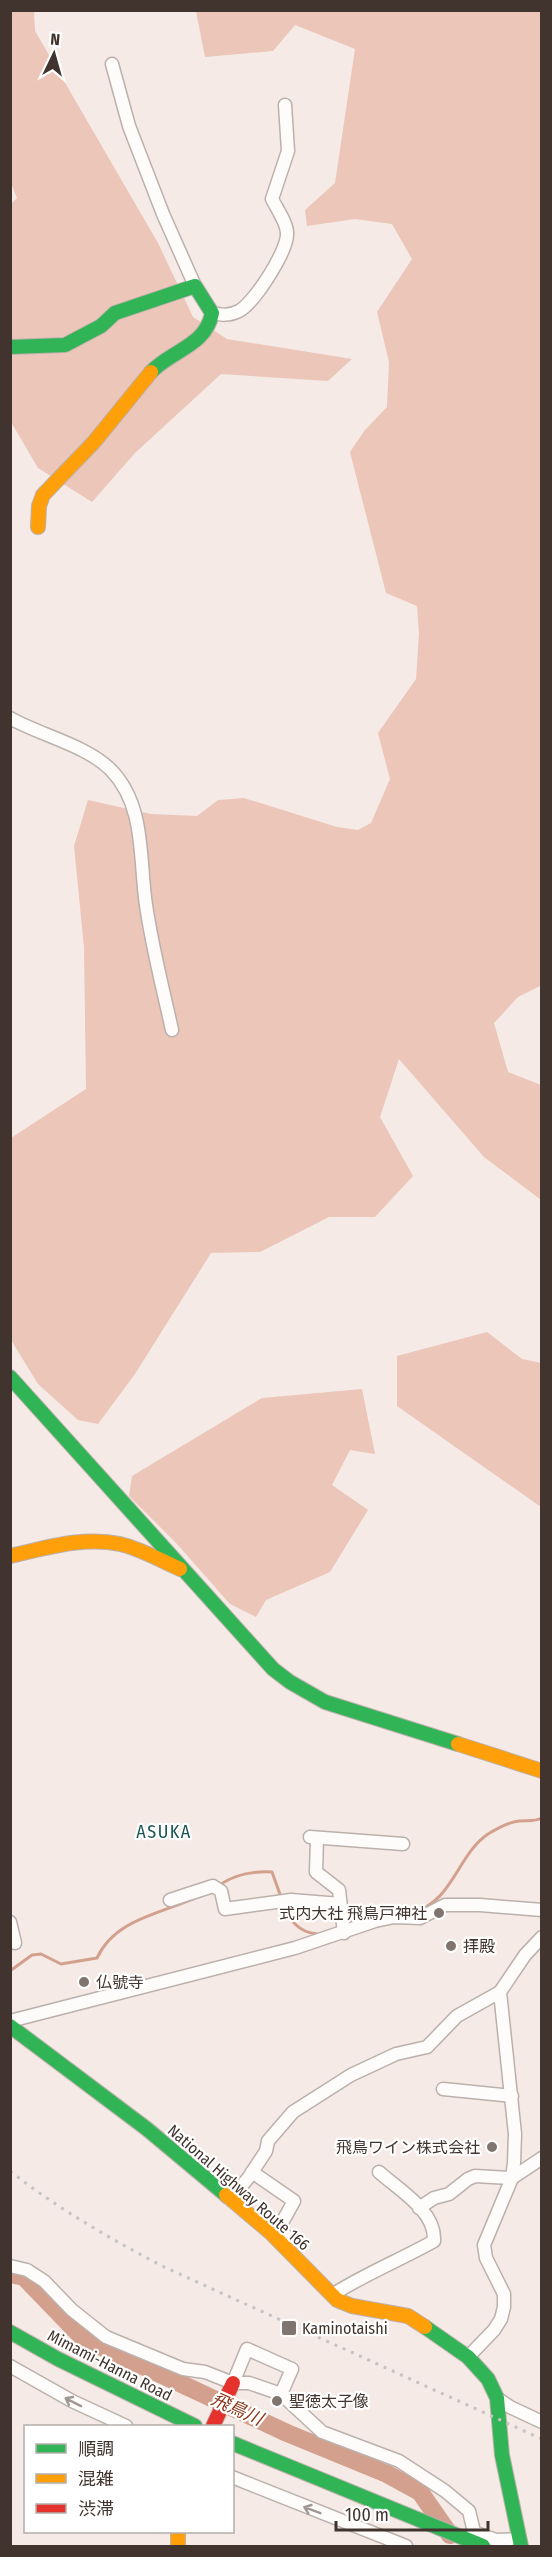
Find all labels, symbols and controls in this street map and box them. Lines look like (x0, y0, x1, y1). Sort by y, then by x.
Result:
north arrow (24, 24, 84, 84)
text: N (50, 30, 61, 49)
district label: ASUKA (136, 1821, 192, 1843)
place label: 式内大社 飛鳥戸神社 (279, 1904, 427, 1923)
marker: 式内大社 飛鳥戸神社 (432, 1906, 446, 1920)
place label: 拝殿 (463, 1937, 495, 1956)
marker: 拝殿 (444, 1939, 458, 1953)
place label: 仏號寺 (96, 1973, 144, 1992)
marker: 仏號寺 (77, 1975, 91, 1989)
street label: National Highway Route 166 (164, 2121, 314, 2254)
place label: 飛鳥ワイン株式会社 (336, 2138, 480, 2157)
marker: 飛鳥ワイン株式会社 (485, 2140, 499, 2154)
marker: Kaminotaishi (280, 2319, 298, 2337)
place label: Kaminotaishi (302, 2319, 388, 2338)
street label: Mimami-Hanna Road (44, 2326, 175, 2405)
water label: 飛鳥川 (208, 2388, 268, 2431)
place label: 聖徳太子像 (289, 2392, 369, 2411)
marker: 聖徳太子像 (270, 2394, 284, 2408)
one-way arrow (64, 2395, 82, 2407)
legend (24, 2425, 234, 2533)
text: 順調 (78, 2438, 114, 2460)
text: 混雑 (78, 2468, 114, 2490)
scale bar (336, 2494, 488, 2532)
text: 渋滞 (78, 2498, 114, 2520)
one-way arrow (303, 2504, 322, 2515)
text: 100 m (345, 2504, 389, 2526)

